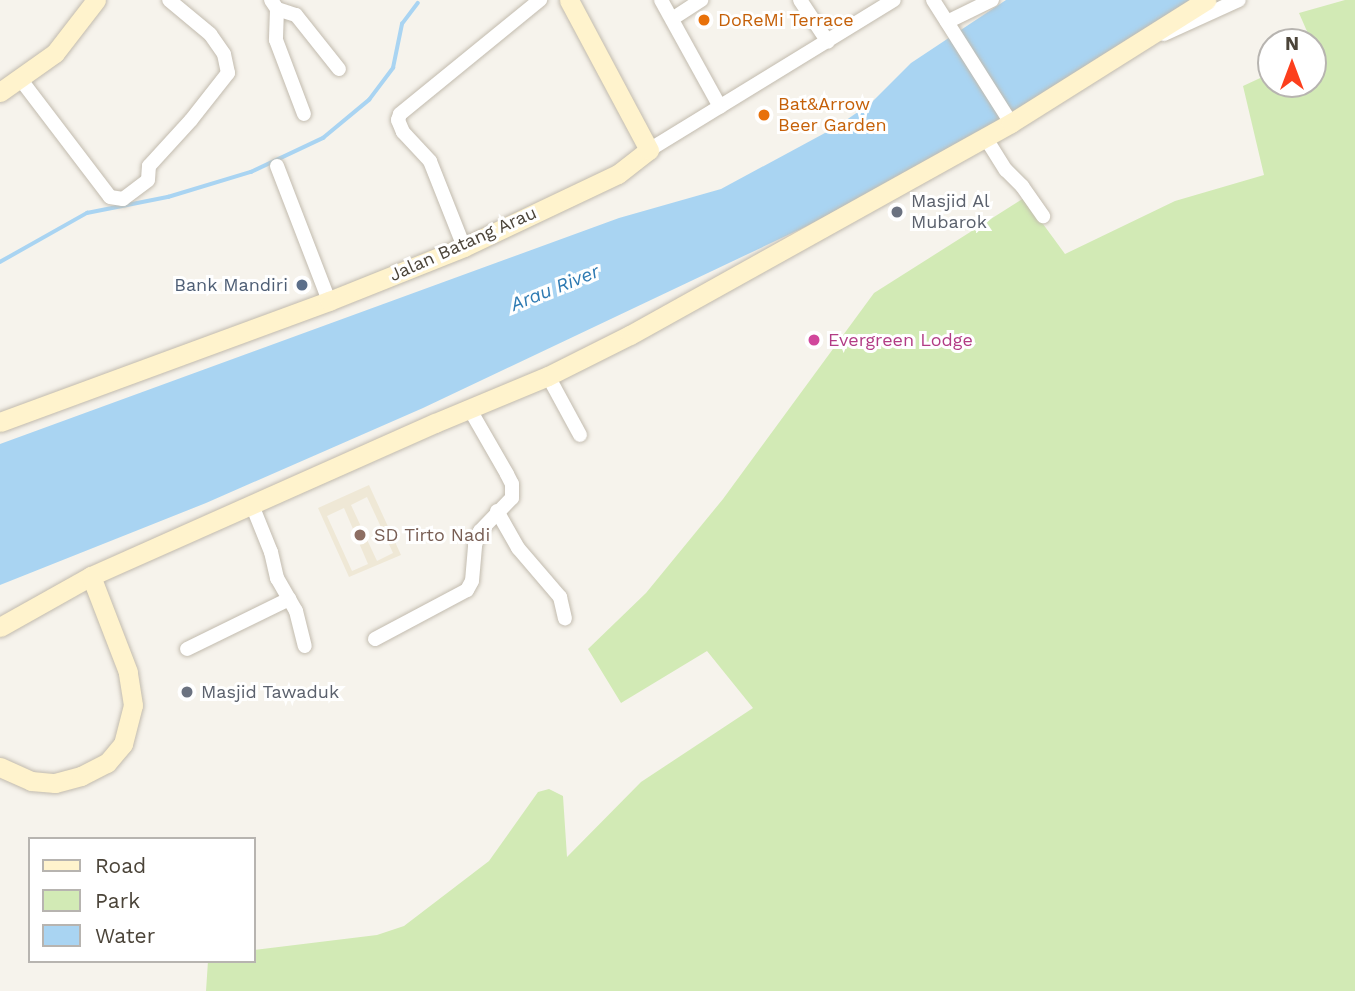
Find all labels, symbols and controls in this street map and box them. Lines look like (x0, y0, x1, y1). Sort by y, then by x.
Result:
place label: DoReMi Terrace (718, 9, 854, 31)
marker: DoReMi Terrace (696, 12, 712, 28)
north arrow (1257, 28, 1327, 98)
text: N (1285, 32, 1299, 55)
place label: Bat&Arrow Beer Garden (778, 94, 887, 136)
marker: Bat&Arrow Beer Garden (756, 107, 772, 123)
place label: Masjid Al Mubarok (911, 191, 990, 234)
street label: Jalan Batang Arau (386, 202, 540, 286)
marker: Masjid Al Mubarok (889, 204, 905, 220)
water label: Arau River (507, 260, 603, 316)
place label: Bank Mandiri (174, 274, 288, 296)
marker: Bank Mandiri (294, 277, 310, 293)
place label: Evergreen Lodge (828, 329, 973, 351)
marker: Evergreen Lodge (806, 332, 822, 348)
place label: SD Tirto Nadi (374, 524, 491, 546)
marker: SD Tirto Nadi (352, 527, 368, 543)
place label: Masjid Tawaduk (201, 681, 340, 703)
marker: Masjid Tawaduk (179, 684, 195, 700)
legend (28, 837, 256, 963)
text: Road (95, 853, 146, 878)
text: Park (95, 888, 140, 913)
text: Water (95, 923, 155, 948)

